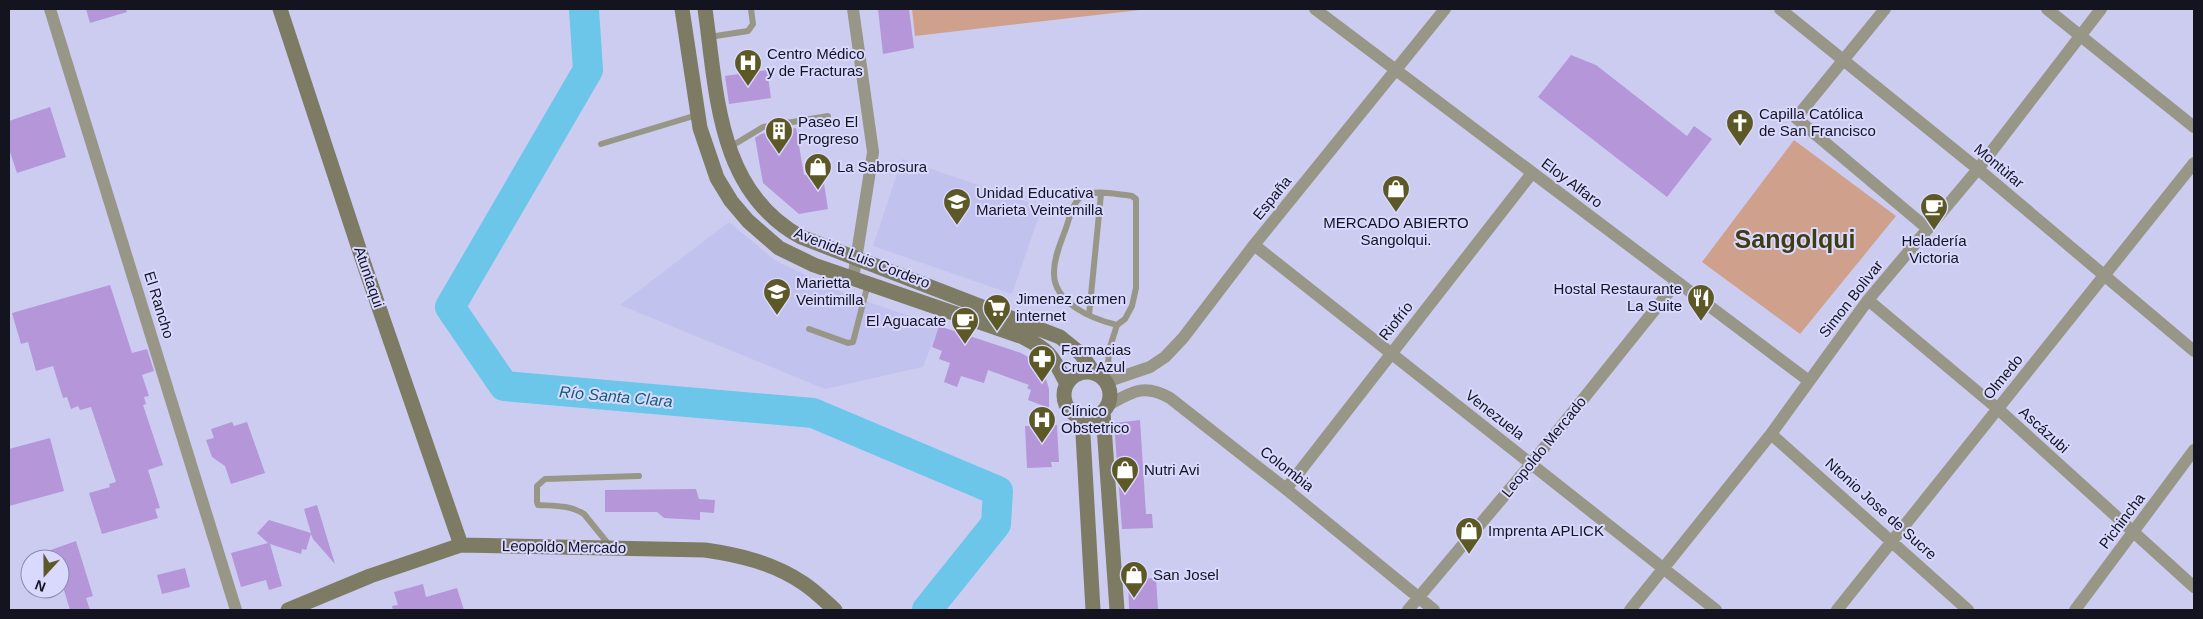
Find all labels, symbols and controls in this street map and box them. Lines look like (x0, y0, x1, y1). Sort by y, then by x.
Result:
place label: Centro Médico y de Fracturas (767, 45, 865, 79)
hospital icon: Centro Médico y de Fracturas (733, 48, 763, 87)
place label: Capilla Católica de San Francisco (1759, 105, 1876, 139)
church icon: Capilla Católica de San Francisco (1725, 108, 1755, 147)
place label: Paseo El Progreso (798, 113, 859, 147)
building icon: Paseo El Progreso (764, 116, 794, 155)
street label: Montùfar (1971, 140, 2027, 191)
shop icon: La Sabrosura (803, 152, 833, 191)
street label: Eloy Alfaro (1539, 154, 1606, 211)
place label: La Sabrosura (837, 158, 928, 175)
street label: España (1249, 172, 1295, 223)
shop icon: MERCADO ABIERTO Sangolqui. (1381, 174, 1411, 213)
place label: Unidad Educativa Marieta Veintemilla (976, 184, 1103, 218)
school or university icon: Unidad Educativa Marieta Veintemilla (942, 187, 972, 226)
cafe icon: Heladería Victoria (1919, 192, 1949, 231)
place label: MERCADO ABIERTO Sangolqui. (1323, 214, 1469, 248)
street label: Avenida Luis Cordero (792, 224, 932, 291)
district label: Sangolqui (1735, 225, 1855, 253)
place label: Heladería Victoria (1901, 232, 1967, 266)
street label: Atuntaqui (351, 244, 388, 310)
street label: Simon Bolìvar (1815, 257, 1886, 341)
street label: El Rancho (141, 269, 178, 340)
place label: Marietta Veintimilla (796, 274, 864, 308)
school or university icon: Marietta Veintimilla (762, 277, 792, 316)
place label: Hostal Restaurante La Suite (1554, 280, 1682, 314)
restaurant icon: Hostal Restaurante La Suite (1686, 283, 1716, 322)
place label: Jimenez carmen internet (1016, 290, 1126, 324)
supermarket icon: Jimenez carmen internet (982, 293, 1012, 332)
street label: Riofrío (1375, 298, 1416, 343)
cafe icon: El Aguacate (950, 306, 980, 345)
place label: El Aguacate (866, 312, 946, 329)
place label: Farmacias Cruz Azul (1061, 341, 1131, 375)
pharmacy icon: Farmacias Cruz Azul (1027, 344, 1057, 383)
street label: Olmedo (1979, 351, 2026, 402)
water label: Río Santa Clara (559, 383, 673, 410)
street label: Venezuela (1462, 386, 1529, 443)
street label: Leopoldo Mercado (1498, 393, 1589, 500)
place label: Clínico Obstetrico (1061, 402, 1129, 436)
street label: Ascázubi (2016, 403, 2073, 456)
hospital icon: Clínico Obstetrico (1027, 405, 1057, 444)
street label: Colombia (1257, 442, 1318, 495)
street label: Ntonio Jose de Sucre (1822, 454, 1940, 563)
shop icon: Nutri Avi (1110, 455, 1140, 494)
place label: Nutri Avi (1144, 461, 1200, 478)
street label: Pichincha (2095, 489, 2148, 552)
shop icon: Imprenta APLICK (1454, 516, 1484, 555)
place label: Imprenta APLICK (1488, 522, 1604, 539)
street label: Leopoldo Mercado (502, 537, 626, 556)
north arrow (20, 549, 70, 599)
shop icon: San Josel (1119, 560, 1149, 599)
place label: San Josel (1153, 566, 1219, 583)
text: N (33, 577, 48, 595)

